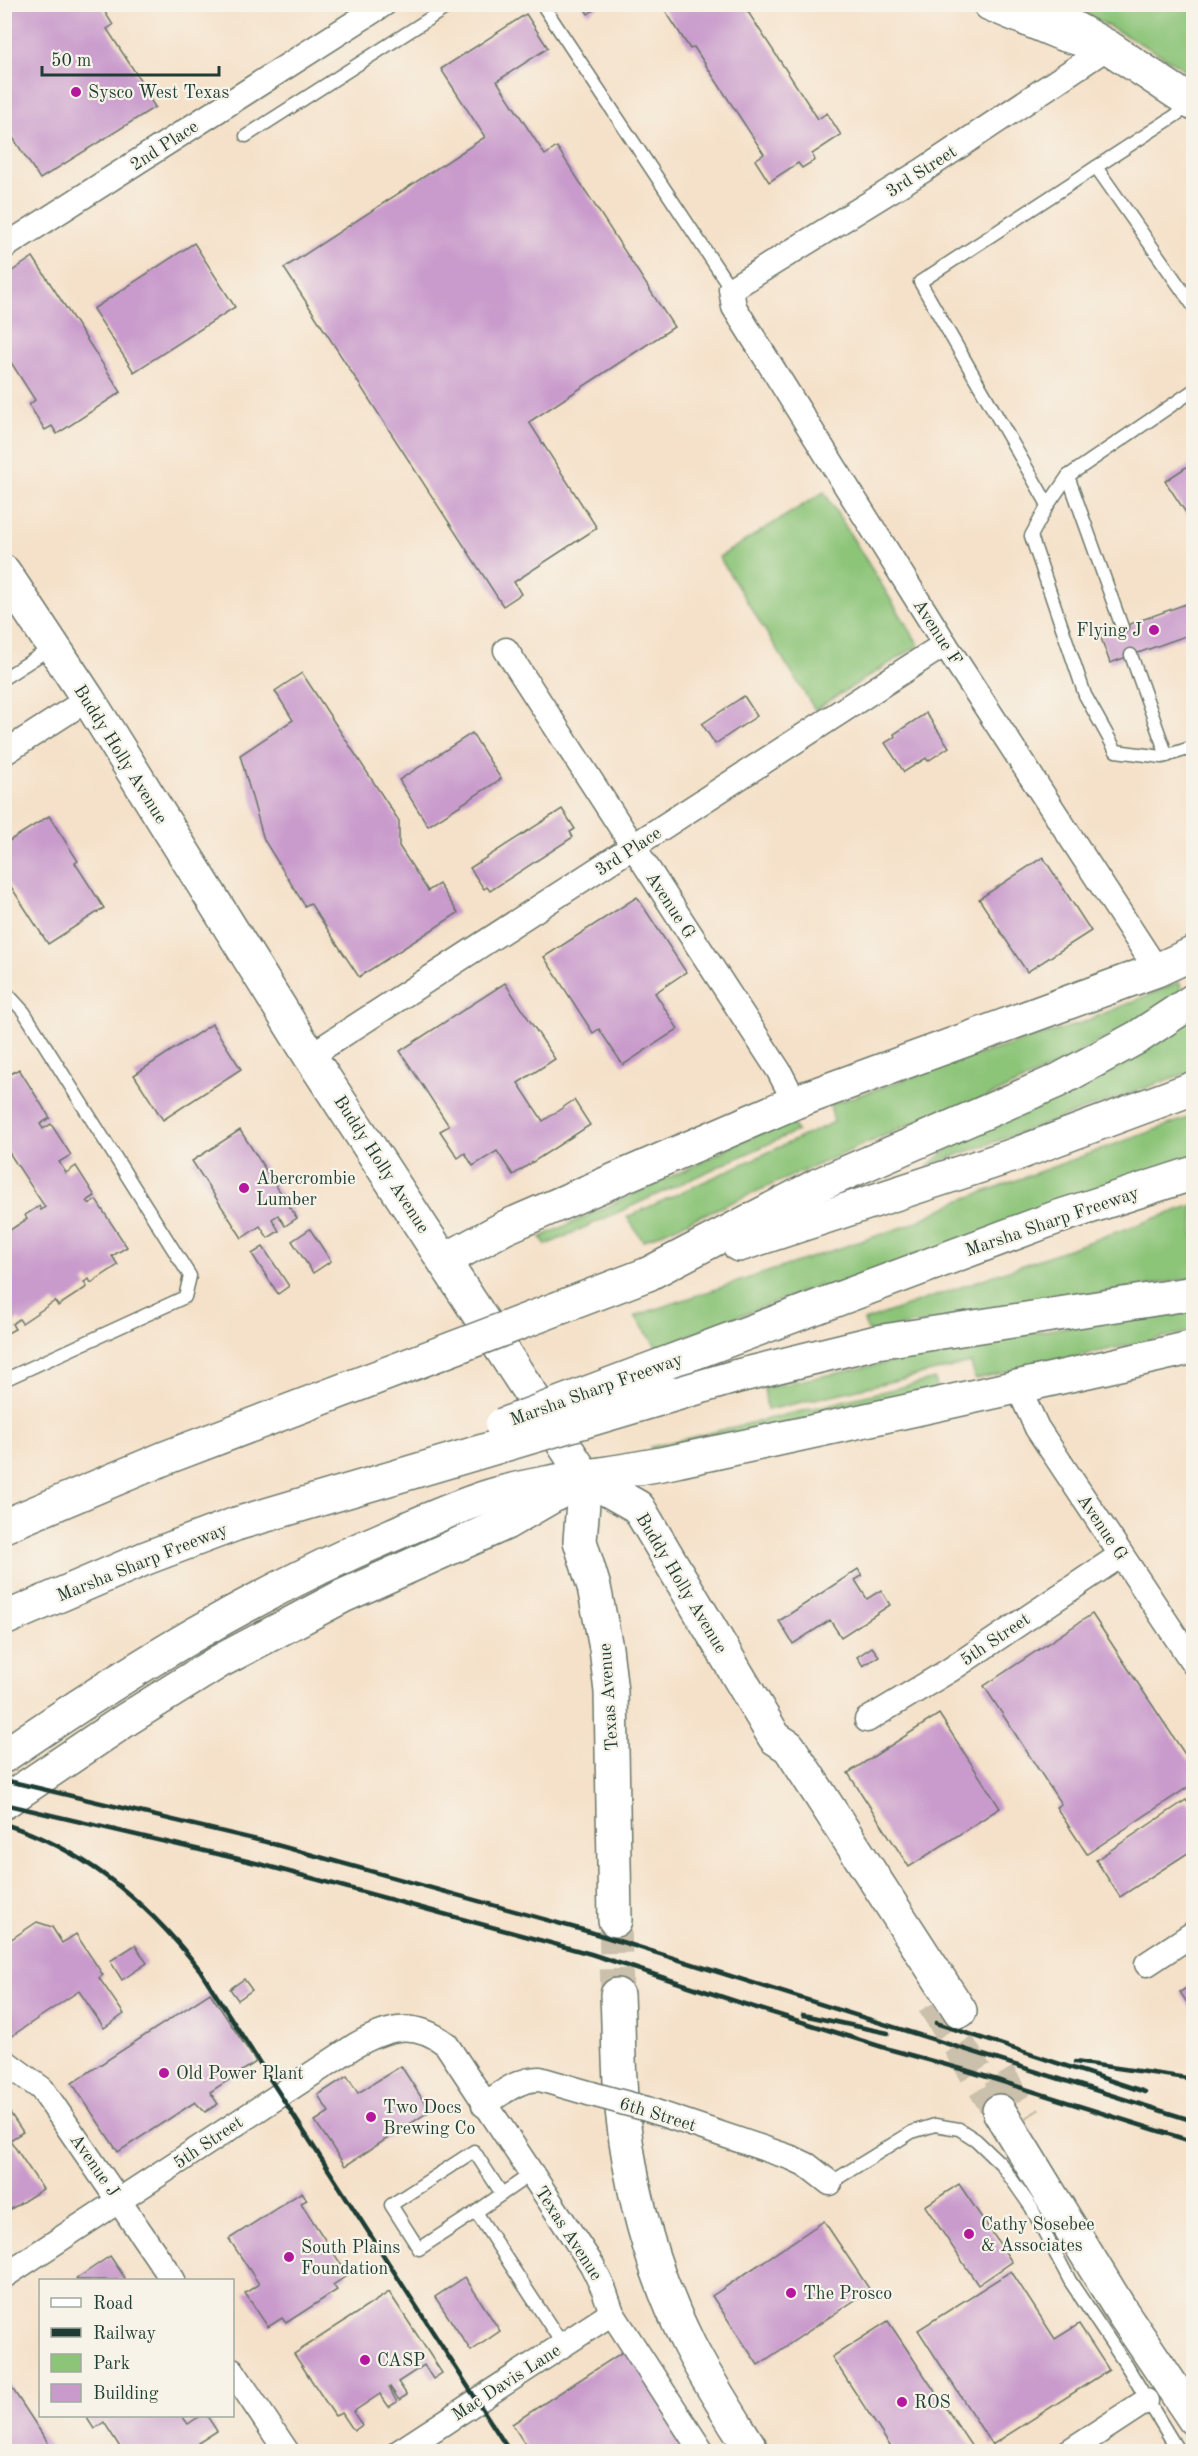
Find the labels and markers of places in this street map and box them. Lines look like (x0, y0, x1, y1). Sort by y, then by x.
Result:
place label: Sysco West Texas (88, 84, 229, 102)
marker: Sysco West Texas (69, 85, 83, 99)
place label: Flying J (1076, 622, 1142, 640)
marker: Flying J (1147, 623, 1161, 637)
place label: Abercrombie Lumber (256, 1170, 355, 1209)
marker: Abercrombie Lumber (237, 1181, 251, 1195)
place label: Old Power Plant (176, 2065, 304, 2083)
marker: Old Power Plant (157, 2066, 171, 2080)
place label: Two Docs Brewing Co (383, 2099, 475, 2138)
marker: Two Docs Brewing Co (364, 2110, 378, 2124)
place label: Cathy Sosebee & Associates (981, 2216, 1095, 2255)
marker: Cathy Sosebee & Associates (962, 2227, 976, 2241)
place label: South Plains Foundation (301, 2239, 400, 2278)
marker: South Plains Foundation (282, 2250, 296, 2264)
place label: The Prosco (803, 2285, 892, 2303)
marker: The Prosco (784, 2286, 798, 2300)
place label: CASP (377, 2352, 425, 2370)
marker: CASP (358, 2353, 372, 2367)
place label: ROS (914, 2394, 951, 2412)
marker: ROS (895, 2395, 909, 2409)

